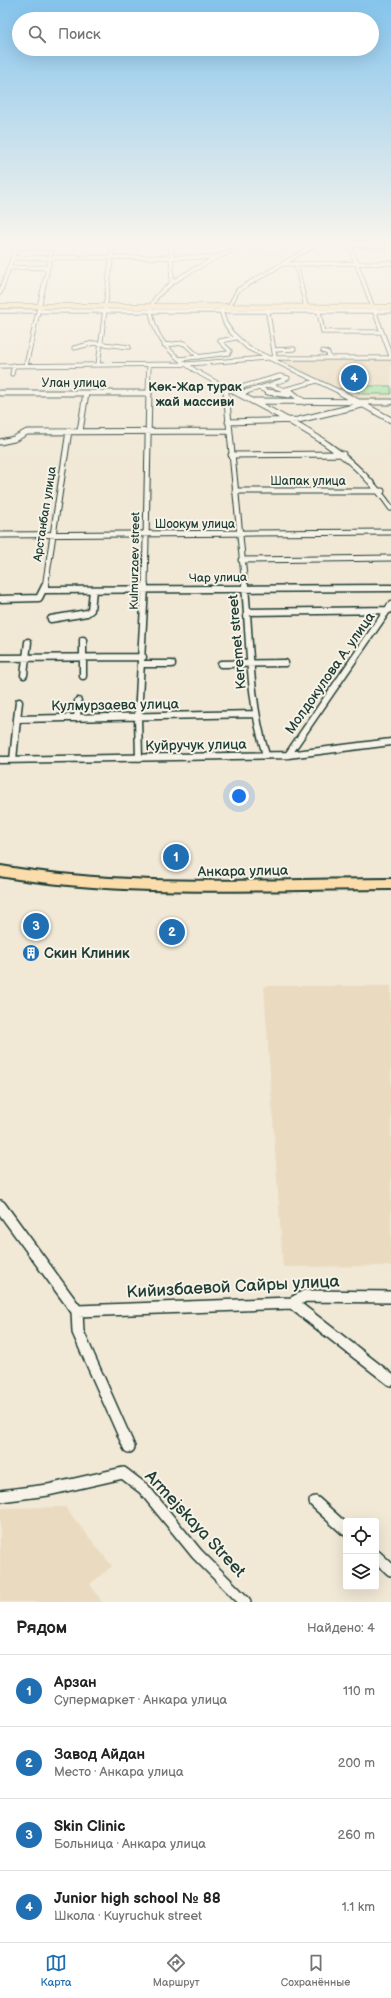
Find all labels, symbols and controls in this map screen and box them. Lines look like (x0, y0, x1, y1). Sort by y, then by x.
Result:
search box (12, 12, 379, 56)
icon: search (26, 23, 48, 45)
text: Поиск (58, 25, 101, 44)
pin: 4 (341, 363, 367, 393)
street label: Улан улица (42, 376, 106, 391)
district label: Көк-Жар турак жай массиви (148, 379, 243, 410)
street label: Арстанбап улица (30, 465, 60, 564)
street label: Шапак улица (270, 474, 346, 489)
street label: Kulmurzaev street (127, 512, 143, 610)
street label: Шоокум улица (155, 517, 235, 532)
street label: Чар улица (189, 570, 247, 586)
street label: Keremet street (224, 593, 250, 690)
street label: Молдокулова А. улица (281, 608, 379, 737)
street label: Кулмурзаева улица (51, 695, 180, 715)
street label: Куйручук улица (145, 736, 248, 754)
your location (229, 786, 249, 806)
pin: 1 (163, 842, 189, 872)
street label: Анкара улица (197, 862, 289, 880)
pin: 3 (23, 911, 49, 941)
pin: 2 (159, 917, 185, 947)
building icon: Скин Клиник (21, 943, 41, 963)
place label: Скин Клиник (44, 945, 130, 962)
street label: Кийизбаевой Сайры улица (126, 1271, 340, 1303)
street label: Armejskaya Street (140, 1467, 250, 1582)
map controls (343, 1518, 379, 1590)
button: locate (343, 1518, 379, 1554)
button: layers (343, 1554, 379, 1590)
text: Рядом (16, 1618, 67, 1638)
text: Найдено: 4 (307, 1620, 375, 1636)
text: Арзан (54, 1673, 97, 1692)
text: 1 (26, 1683, 32, 1699)
text: 110 m (343, 1683, 375, 1699)
text: Супермаркет · Анкара улица (54, 1692, 227, 1708)
text: Завод Айдан (54, 1745, 145, 1764)
text: 2 (25, 1755, 33, 1771)
text: 200 m (338, 1755, 375, 1771)
text: Место · Анкара улица (54, 1764, 184, 1780)
text: Skin Clinic (54, 1817, 125, 1836)
text: 3 (25, 1827, 33, 1843)
text: 260 m (337, 1827, 375, 1843)
text: Больница · Анкара улица (54, 1836, 206, 1852)
text: Junior high school № 88 (54, 1889, 221, 1908)
text: 4 (25, 1899, 33, 1915)
text: 1.1 km (342, 1899, 375, 1915)
text: Школа · Kuyruchuk street (54, 1908, 202, 1924)
tab: Карта (41, 1952, 72, 1989)
tab: Маршрут (153, 1952, 200, 1989)
tab: Сохранённые (281, 1952, 350, 1989)

